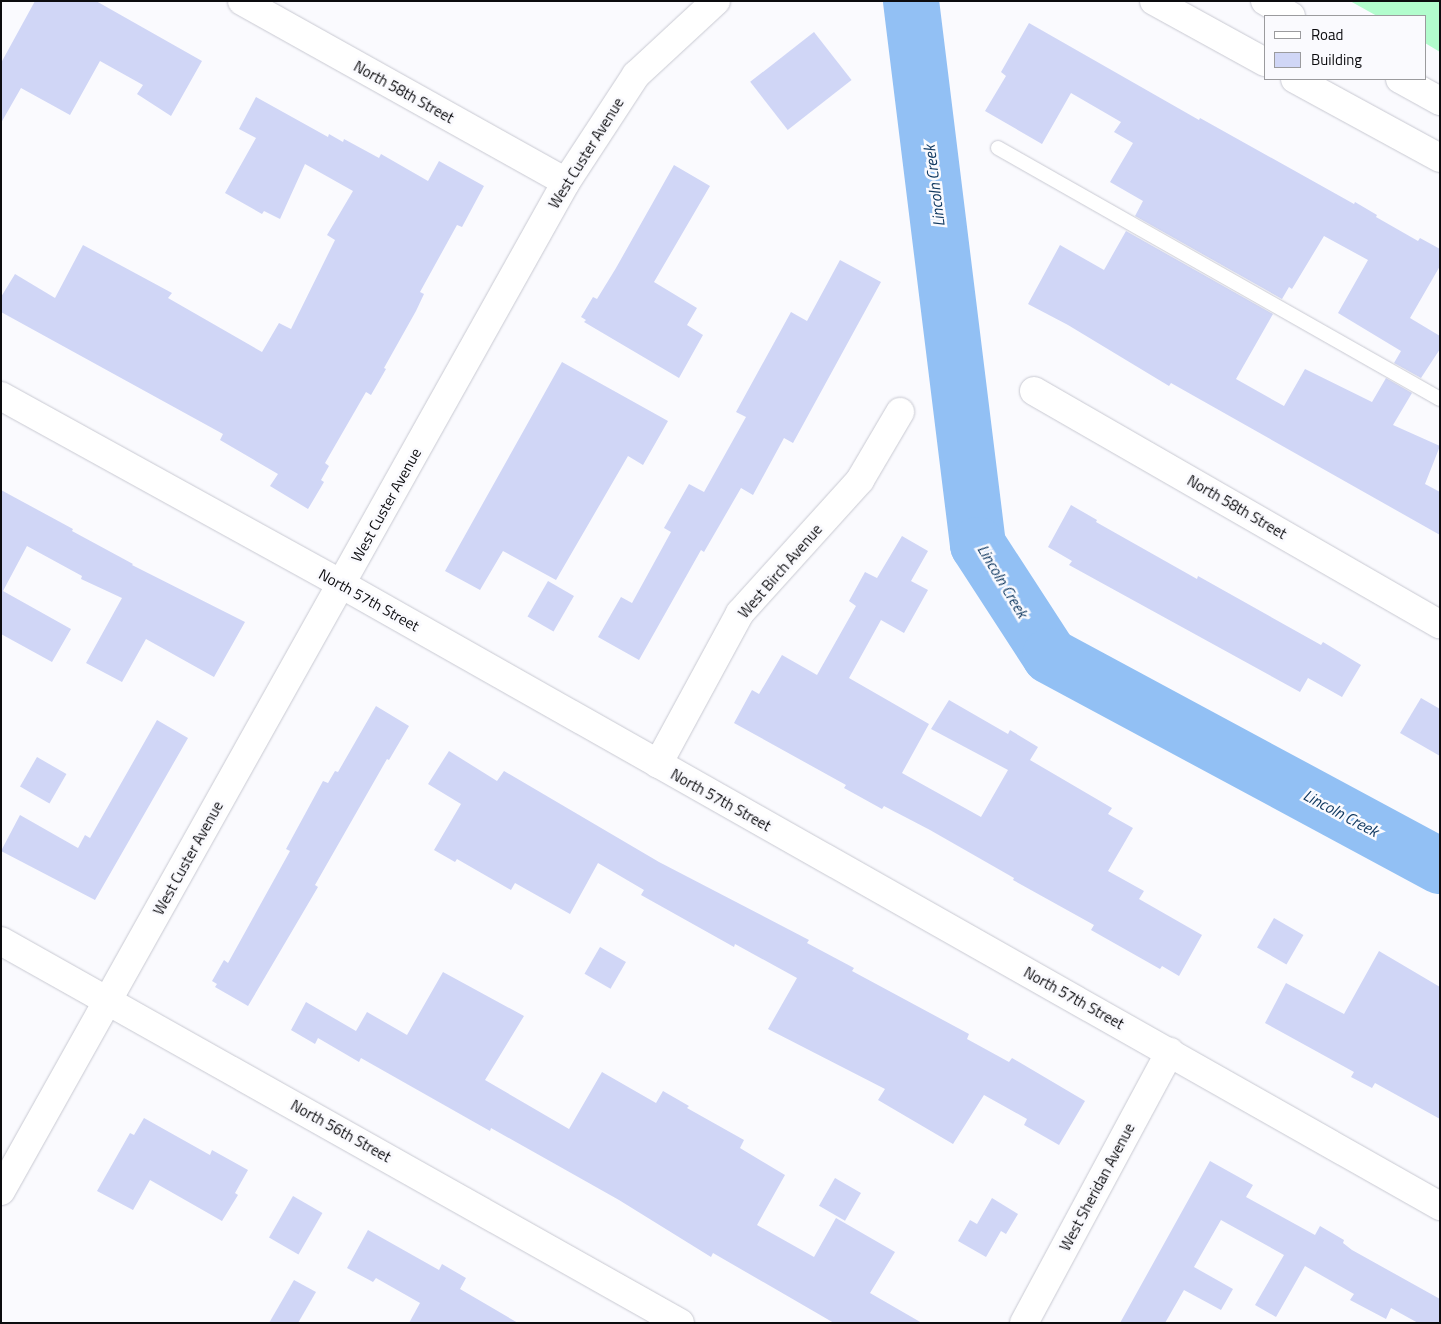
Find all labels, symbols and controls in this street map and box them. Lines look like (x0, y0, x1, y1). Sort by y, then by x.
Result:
legend (1264, 15, 1426, 80)
text: Road (1311, 23, 1343, 46)
text: Building (1311, 48, 1362, 71)
street label: North 58th Street (351, 57, 457, 127)
street label: West Custer Avenue (545, 94, 627, 212)
water label: Lincoln Creek (919, 144, 949, 228)
street label: West Custer Avenue (347, 445, 425, 565)
street label: North 58th Street (1184, 471, 1290, 543)
street label: West Birch Avenue (734, 520, 826, 622)
water label: Lincoln Creek (974, 541, 1032, 621)
street label: North 57th Street (316, 565, 422, 635)
street label: North 57th Street (668, 765, 774, 835)
water label: Lincoln Creek (1300, 785, 1382, 841)
street label: West Custer Avenue (149, 798, 227, 918)
street label: North 57th Street (1021, 963, 1127, 1033)
street label: North 56th Street (288, 1096, 394, 1166)
street label: West Sheridan Avenue (1056, 1120, 1138, 1254)

